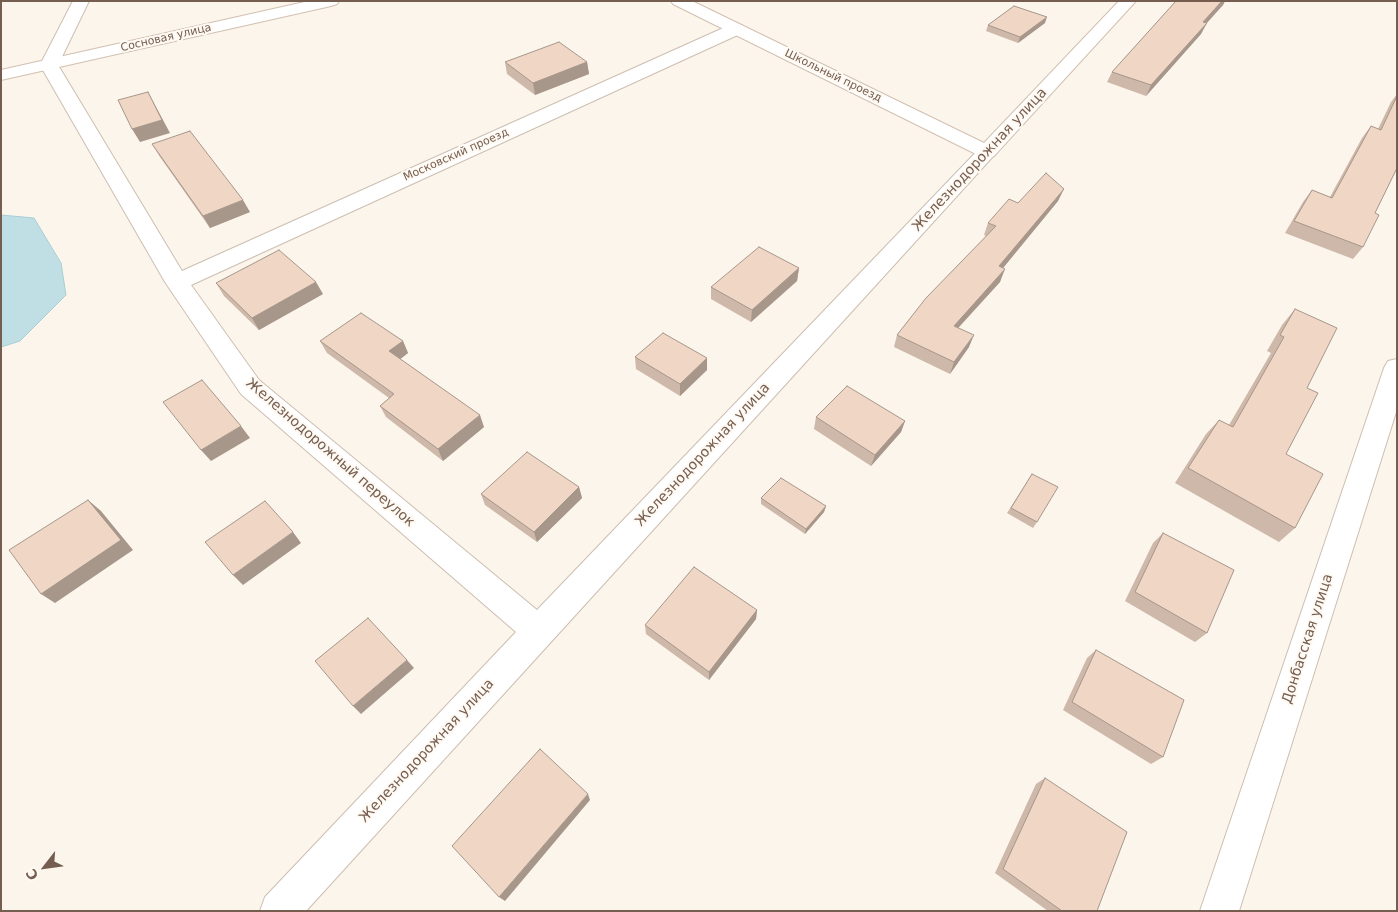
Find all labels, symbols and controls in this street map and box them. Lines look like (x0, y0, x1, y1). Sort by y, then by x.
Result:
street label: Сосновая улица (119, 21, 213, 55)
street label: Школьный проезд (782, 47, 884, 105)
street label: Железнодорожная улица (909, 85, 1051, 235)
street label: Московский проезд (401, 126, 511, 184)
street label: Железнодорожный переулок (242, 375, 418, 531)
street label: Железнодорожная улица (632, 380, 774, 530)
street label: Донбасская улица (1279, 572, 1337, 706)
street label: Железнодорожная улица (356, 676, 498, 826)
north arrow (20, 842, 70, 892)
text: С (23, 866, 42, 883)

